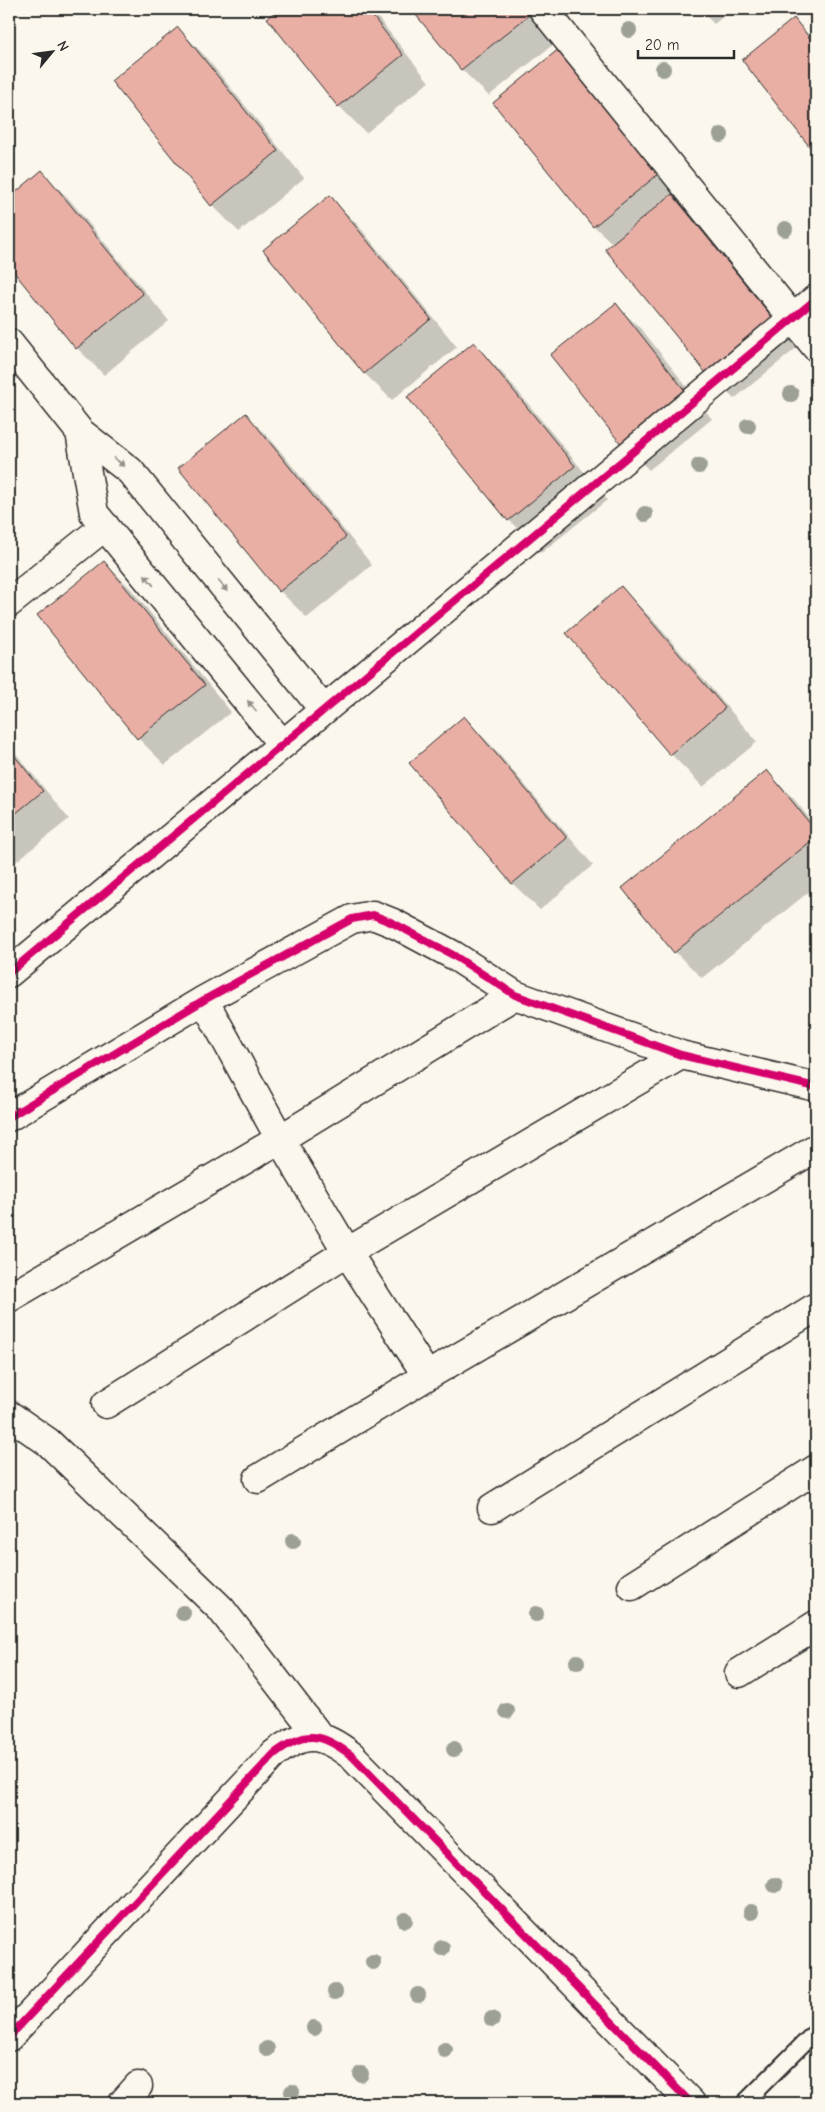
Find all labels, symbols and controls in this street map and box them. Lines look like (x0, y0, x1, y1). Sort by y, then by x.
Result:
north arrow (28, 28, 78, 78)
scale bar (638, 28, 734, 60)
text: 20 m (645, 36, 679, 54)
text: N (53, 38, 73, 54)
one-way arrow (112, 457, 125, 468)
one-way arrow (144, 574, 155, 587)
one-way arrow (218, 579, 229, 592)
one-way arrow (246, 700, 257, 713)

